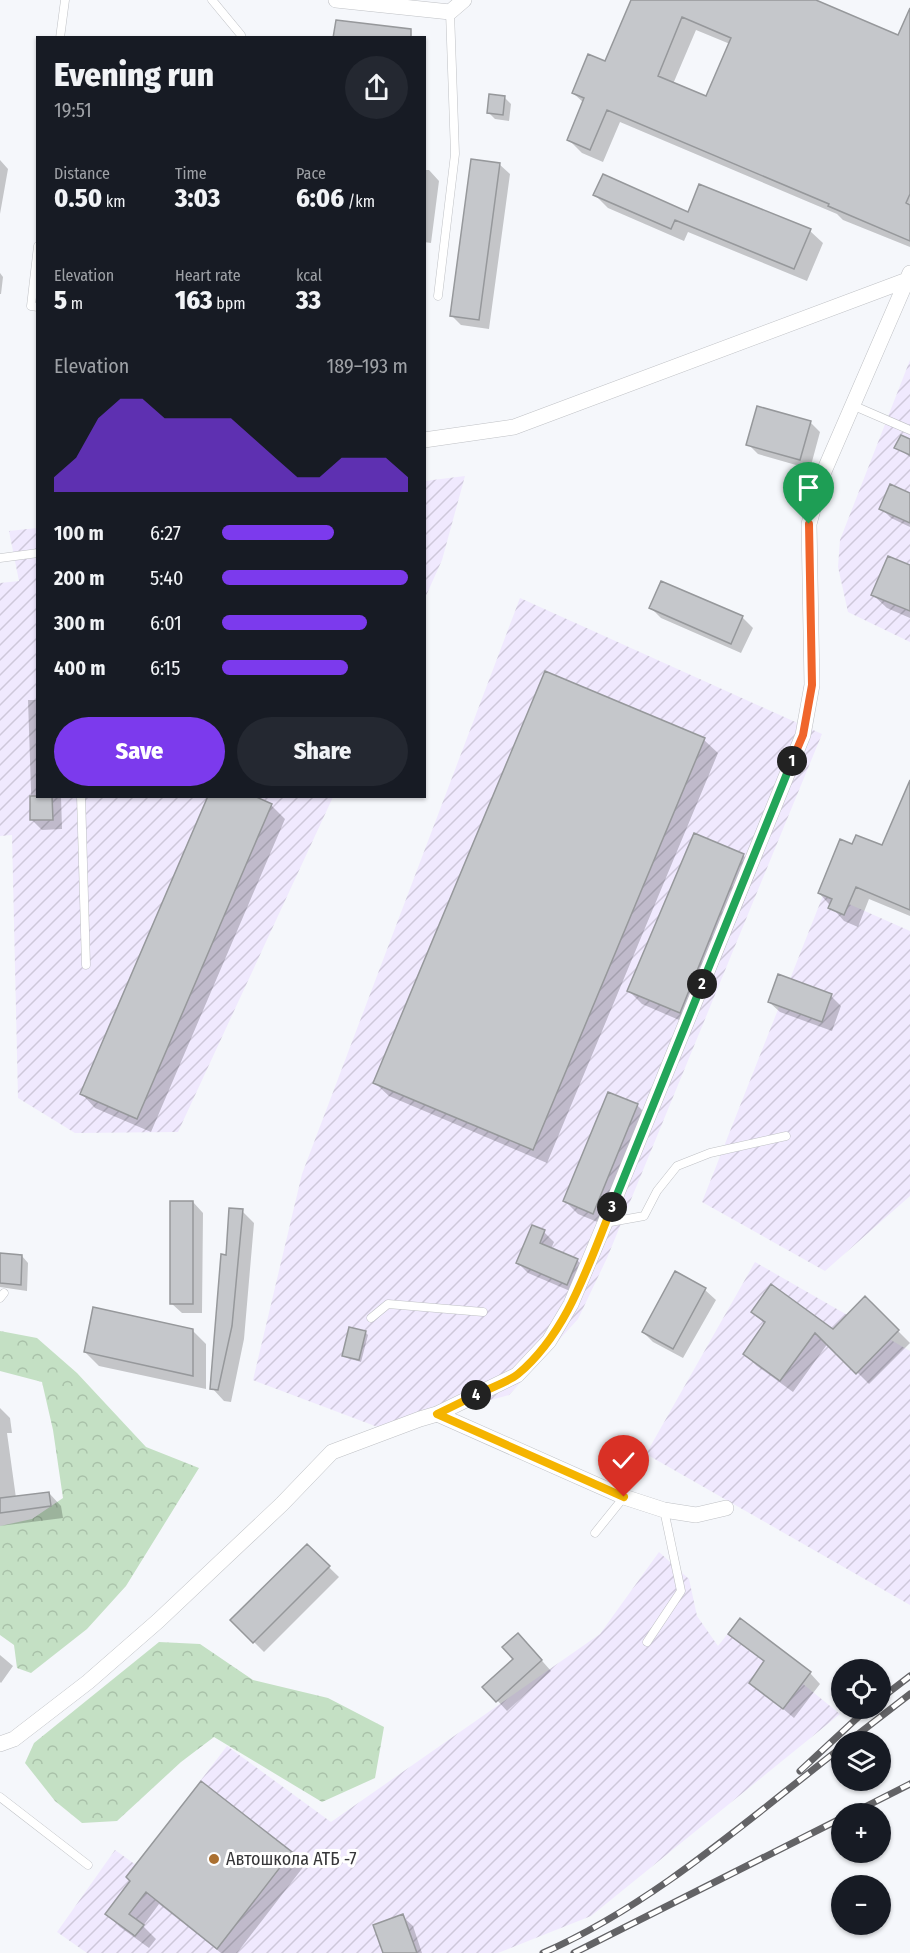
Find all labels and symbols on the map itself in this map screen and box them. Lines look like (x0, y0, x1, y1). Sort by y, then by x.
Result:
pin (783, 462, 834, 524)
pin: 1 (777, 746, 807, 776)
pin: 2 (687, 969, 717, 999)
pin: 3 (597, 1192, 627, 1222)
pin: 4 (461, 1380, 491, 1410)
pin (598, 1435, 649, 1497)
place label: Автошкола АТБ -7 (226, 1848, 357, 1870)
marker: Автошкола АТБ -7 (207, 1852, 221, 1866)

